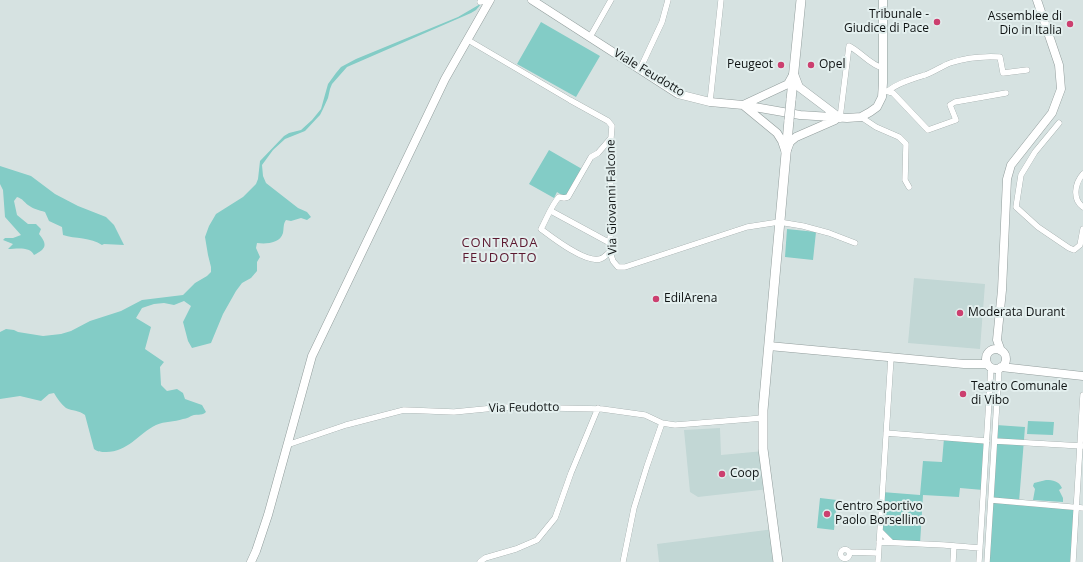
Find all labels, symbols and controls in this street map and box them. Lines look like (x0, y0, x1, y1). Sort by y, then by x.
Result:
place label: Tribunale - Giudice di Pace (844, 8, 929, 36)
place label: Assemblee di Dio in Italia (988, 10, 1062, 38)
marker: Tribunale - Giudice di Pace (932, 17, 942, 27)
marker: Assemblee di Dio in Italia (1065, 19, 1075, 29)
street label: Viale Feudotto (611, 46, 687, 100)
place label: Peugeot (727, 58, 773, 72)
place label: Opel (819, 58, 845, 72)
marker: Peugeot (776, 60, 786, 70)
marker: Opel (806, 60, 816, 70)
street label: Via Giovanni Falcone (604, 139, 620, 255)
district label: CONTRADA FEUDOTTO (461, 235, 539, 266)
place label: EdilArena (664, 292, 717, 306)
marker: EdilArena (651, 294, 661, 304)
place label: Moderata Durant (968, 306, 1065, 320)
marker: Moderata Durant (955, 308, 965, 318)
place label: Teatro Comunale di Vibo (971, 380, 1068, 408)
marker: Teatro Comunale di Vibo (958, 389, 968, 399)
street label: Via Feudotto (489, 400, 559, 416)
place label: Coop (730, 467, 759, 481)
marker: Coop (717, 469, 727, 479)
place label: Centro Sportivo Paolo Borsellino (835, 500, 925, 528)
marker: Centro Sportivo Paolo Borsellino (822, 509, 832, 519)

